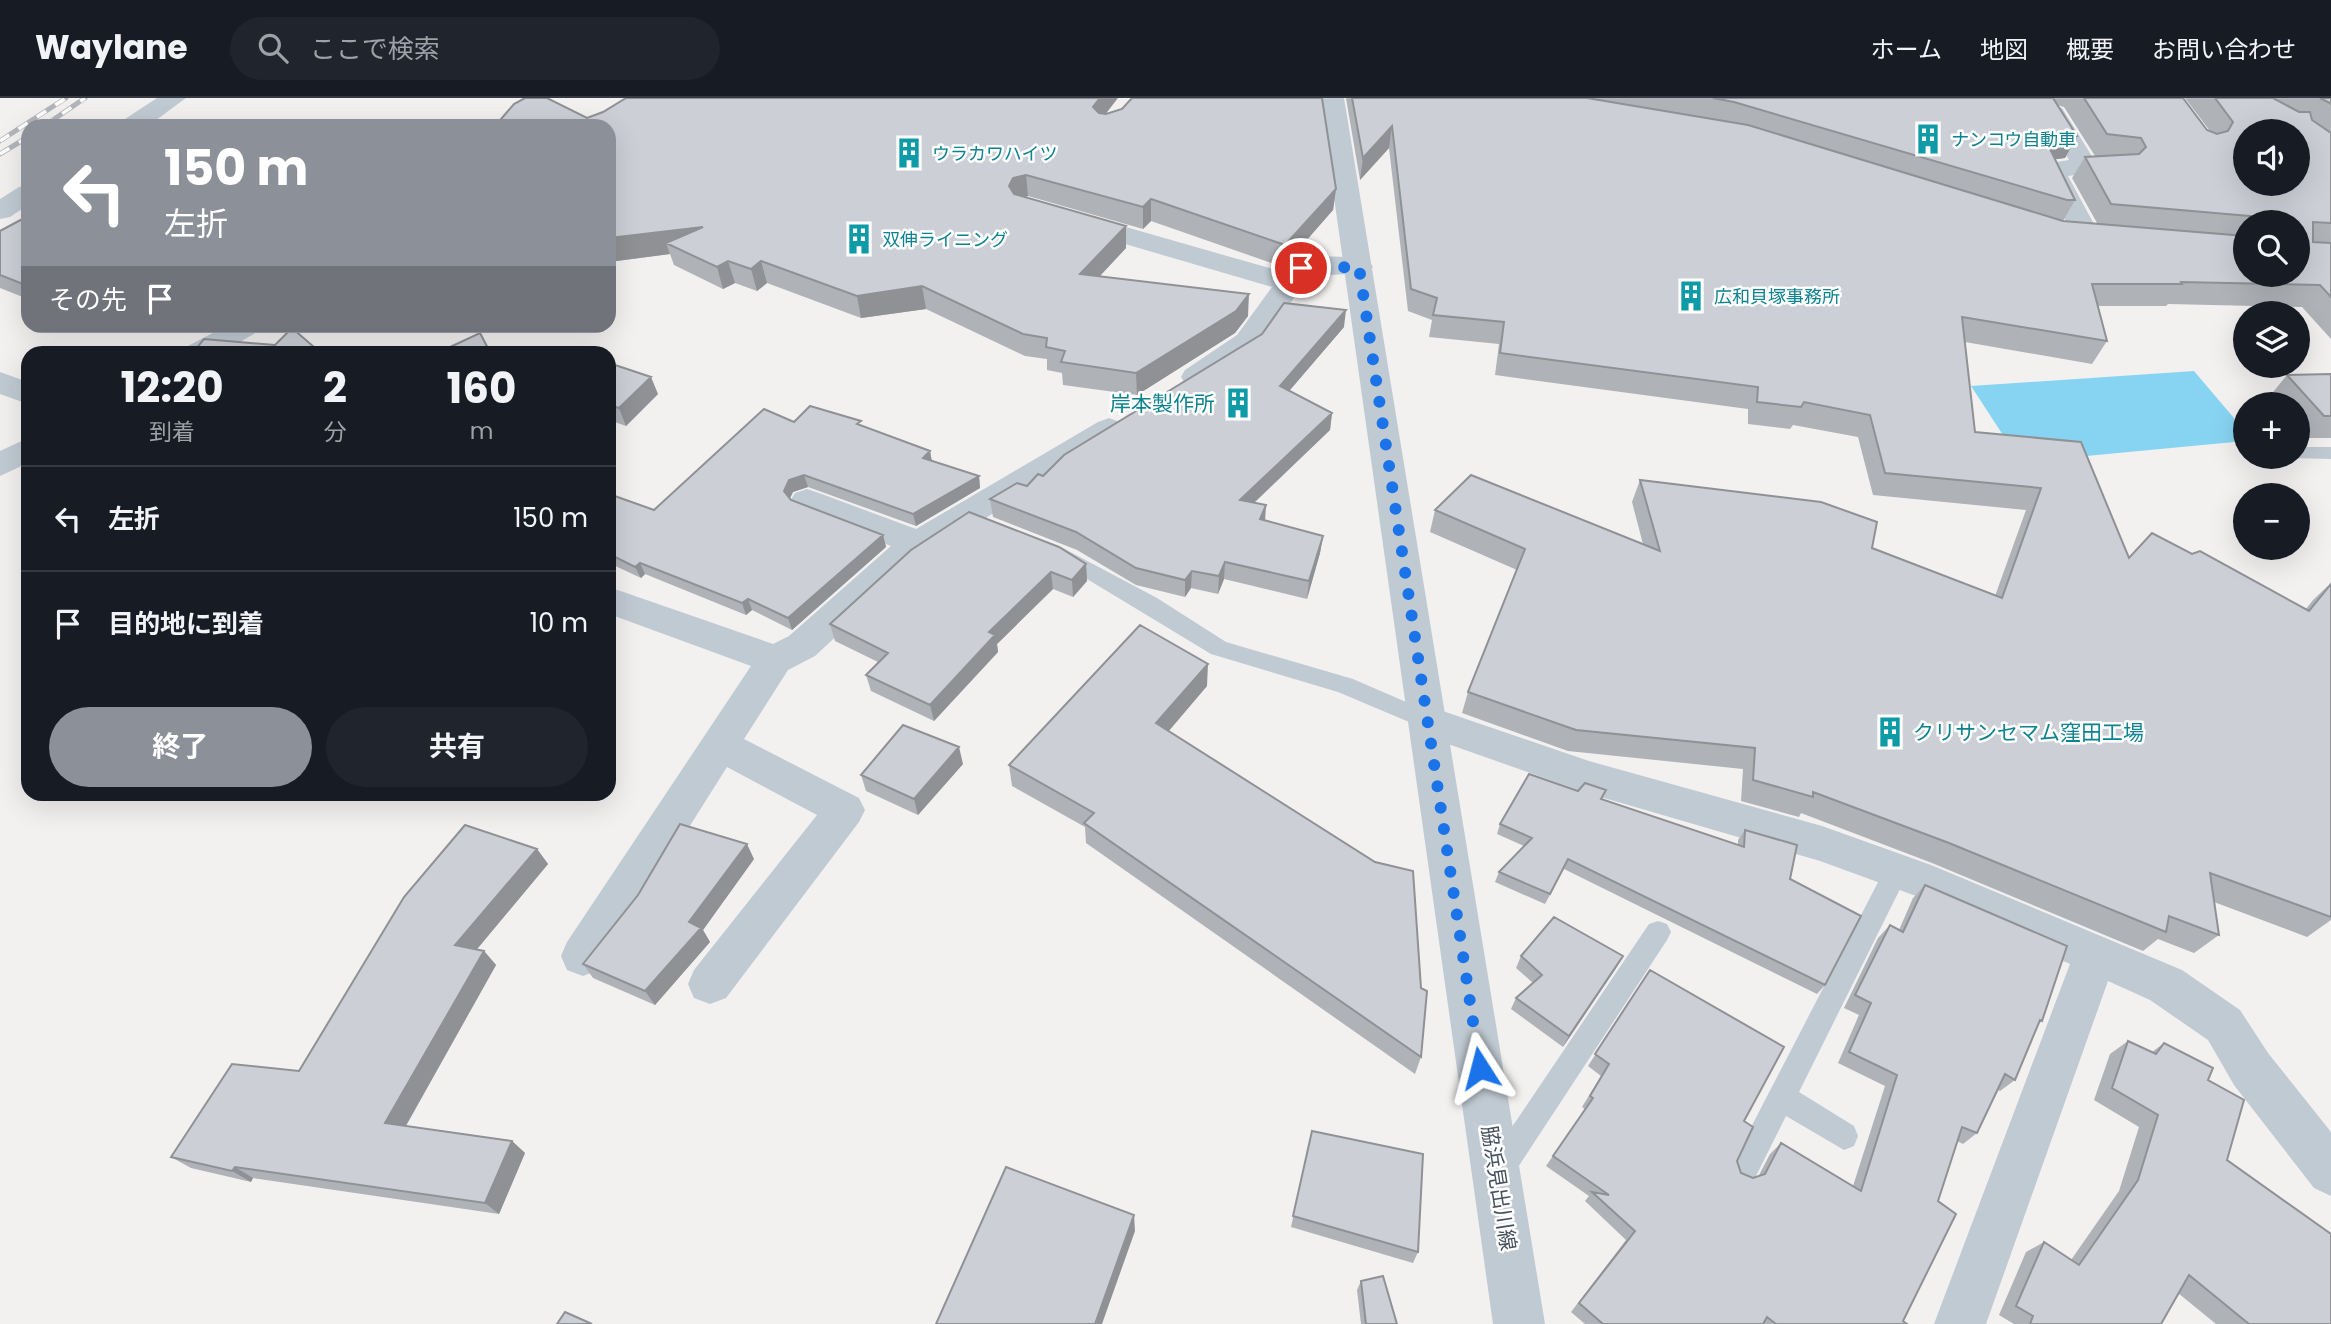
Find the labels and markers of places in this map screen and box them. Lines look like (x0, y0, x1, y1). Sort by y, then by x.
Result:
building icon: ナンコウ自動車 (1911, 122, 1945, 156)
place label: ナンコウ自動車 (1951, 127, 2076, 152)
building icon: ウラカワハイツ (892, 136, 926, 170)
place label: ウラカワハイツ (932, 141, 1057, 166)
building icon: 双伸ライニング (842, 222, 876, 256)
place label: 双伸ライニング (882, 227, 1008, 252)
pin (1271, 238, 1331, 298)
building icon: 広和貝塚事務所 (1674, 279, 1708, 313)
place label: 広和貝塚事務所 (1714, 284, 1840, 309)
building icon: 岸本製作所 (1221, 386, 1255, 420)
place label: 岸本製作所 (1110, 389, 1215, 418)
building icon: クリサンセマム窪田工場 (1873, 715, 1907, 749)
place label: クリサンセマム窪田工場 (1913, 718, 2144, 747)

